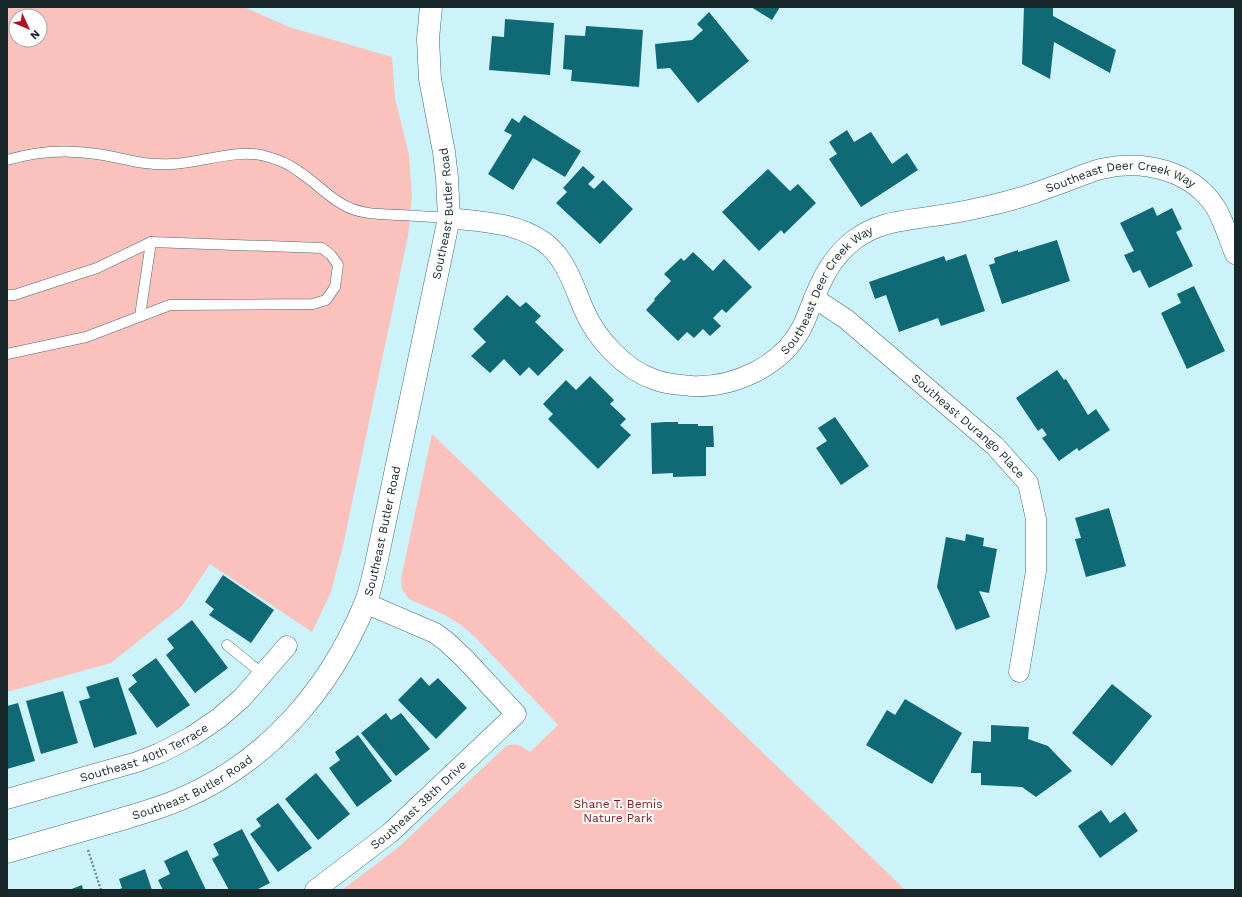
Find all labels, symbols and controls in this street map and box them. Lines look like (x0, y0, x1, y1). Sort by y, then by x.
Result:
north arrow (8, 8, 48, 48)
text: N (27, 27, 42, 42)
street label: Southeast Butler Road (429, 147, 456, 281)
text: Southeast Deer Creek Way (1044, 158, 1199, 196)
street label: Southeast Deer Creek Way (1042, 181, 1198, 199)
street label: Southeast Deer Creek Way (778, 222, 876, 358)
street label: Southeast Durango Place (909, 371, 1028, 481)
street label: Southeast Butler Road (361, 465, 403, 598)
street label: Southeast 40th Terrace (78, 720, 211, 785)
street label: Southeast Butler Road (130, 752, 255, 823)
street label: Southeast 38th Drive (368, 758, 469, 852)
park label: Shane T. Bemis Nature Park (573, 797, 663, 825)

